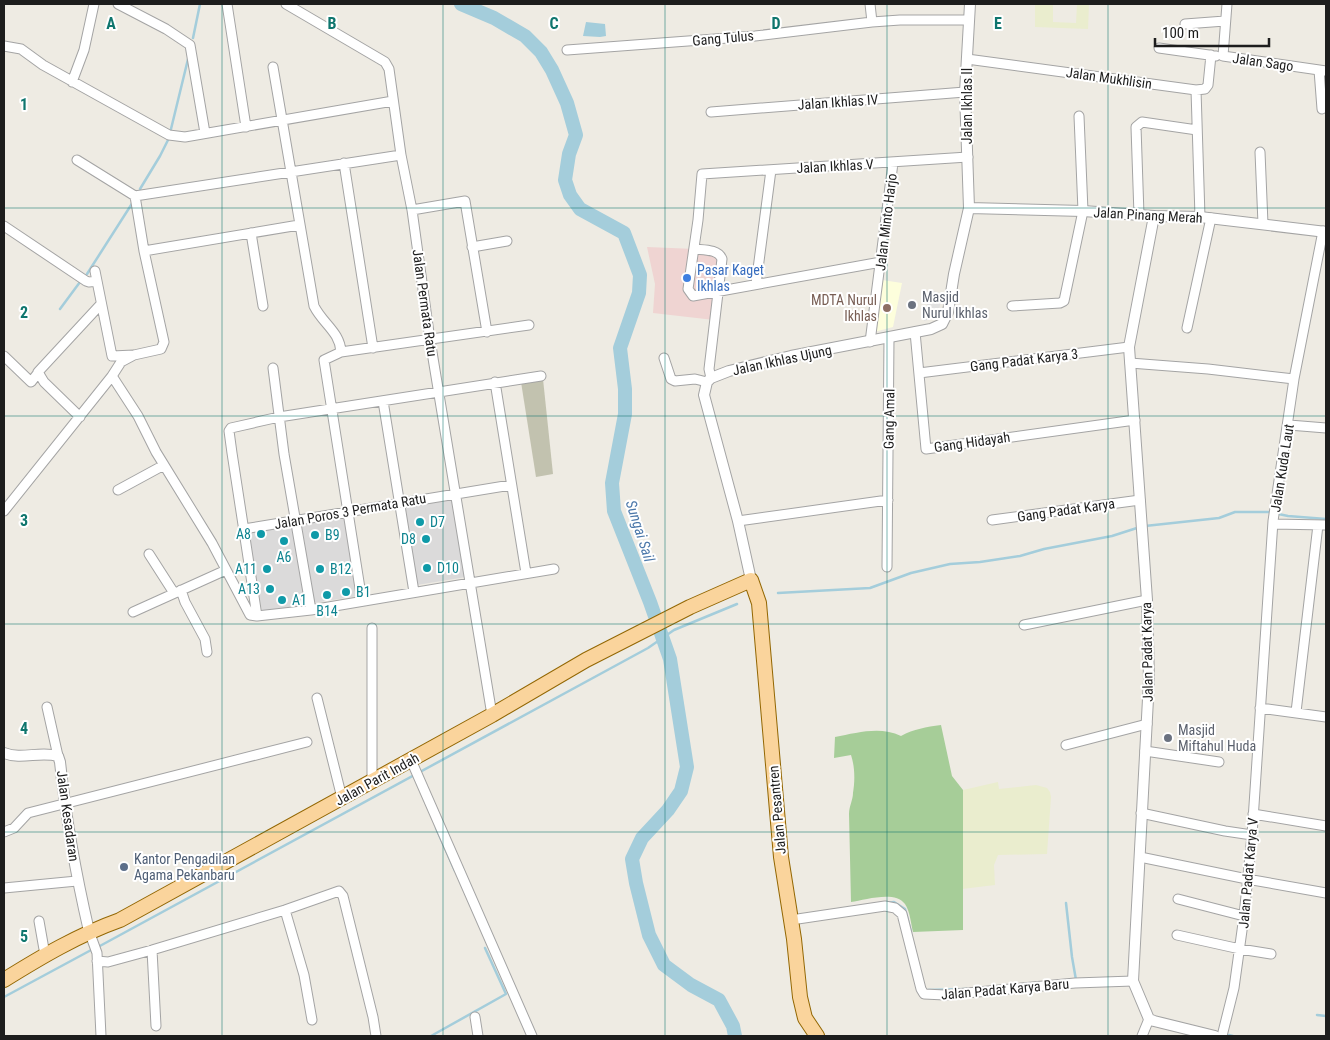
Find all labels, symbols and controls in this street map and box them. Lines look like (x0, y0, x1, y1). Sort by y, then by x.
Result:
text: A (106, 14, 116, 33)
text: B (328, 14, 337, 33)
text: C (549, 14, 559, 33)
text: D (771, 14, 781, 33)
text: E (994, 14, 1002, 33)
scale bar (1155, 15, 1269, 47)
text: 100 m (1162, 24, 1199, 42)
street label: Gang Tulus (692, 27, 754, 49)
street label: Jalan Sago (1232, 50, 1294, 74)
street label: Jalan Mukhlisin (1065, 64, 1153, 92)
street label: Jalan Ikhlas II (959, 68, 975, 144)
street label: Jalan Ikhlas IV (797, 91, 879, 113)
text: 1 (20, 95, 28, 114)
street label: Jalan Ikhlas V (796, 156, 874, 176)
street label: Jalan Minto Harjo (872, 172, 900, 272)
street label: Jalan Pinang Merah (1093, 204, 1203, 226)
street label: Jalan Permata Ratu (410, 248, 440, 358)
place label: Pasar Kaget Ikhlas (697, 262, 764, 294)
marker: Pasar Kaget Ikhlas (681, 272, 693, 284)
place label: Masjid Nurul Ikhlas (922, 289, 988, 321)
place label: MDTA Nurul Ikhlas (811, 292, 877, 324)
marker: Masjid Nurul Ikhlas (906, 299, 918, 311)
marker: MDTA Nurul Ikhlas (881, 302, 893, 314)
text: 2 (20, 303, 28, 322)
street label: Jalan Ikhlas Ujung (731, 342, 833, 378)
street label: Gang Padat Karya 3 (969, 345, 1079, 375)
street label: Gang Amal (880, 389, 898, 449)
street label: Jalan Kuda Laut (1267, 423, 1297, 513)
street label: Gang Hidayah (933, 429, 1011, 455)
street label: Jalan Poros 3 Permata Ratu (273, 490, 427, 532)
street label: Gang Padat Karya (1016, 495, 1116, 525)
water label: Sungai Sail (622, 498, 659, 565)
text: 3 (20, 511, 28, 530)
place label: D7 (430, 514, 445, 530)
marker: D7 (414, 516, 426, 528)
place label: A8 (236, 526, 251, 542)
place label: B9 (325, 527, 340, 543)
marker: A8 (255, 528, 267, 540)
marker: B9 (309, 529, 321, 541)
place label: D8 (401, 531, 416, 547)
marker: D8 (420, 533, 432, 545)
marker: A6 (278, 535, 290, 547)
place label: A6 (277, 549, 292, 565)
place label: D10 (437, 560, 459, 576)
place label: A11 (235, 561, 257, 577)
place label: B12 (330, 561, 352, 577)
marker: D10 (421, 562, 433, 574)
marker: A11 (261, 563, 273, 575)
marker: B12 (314, 563, 326, 575)
place label: A13 (238, 581, 260, 597)
marker: A13 (264, 583, 276, 595)
place label: B1 (356, 584, 371, 600)
marker: B1 (340, 586, 352, 598)
marker: B14 (321, 589, 333, 601)
place label: A1 (292, 592, 307, 608)
marker: A1 (276, 594, 288, 606)
street label: Jalan Padat Karya (1138, 602, 1156, 702)
place label: B14 (316, 603, 338, 619)
text: 4 (20, 719, 28, 738)
place label: Masjid Miftahul Huda (1178, 722, 1256, 754)
marker: Masjid Miftahul Huda (1162, 732, 1174, 744)
street label: Jalan Parit Indah (332, 749, 422, 809)
street label: Jalan Pesantren (765, 765, 789, 855)
street label: Jalan Kesadaran (54, 770, 82, 862)
street label: Jalan Padat Karya V (1235, 817, 1261, 929)
place label: Kantor Pengadilan Agama Pekanbaru (134, 851, 235, 883)
marker: Kantor Pengadilan Agama Pekanbaru (118, 861, 130, 873)
text: 5 (20, 927, 28, 946)
street label: Jalan Padat Karya Baru (940, 975, 1070, 1003)

